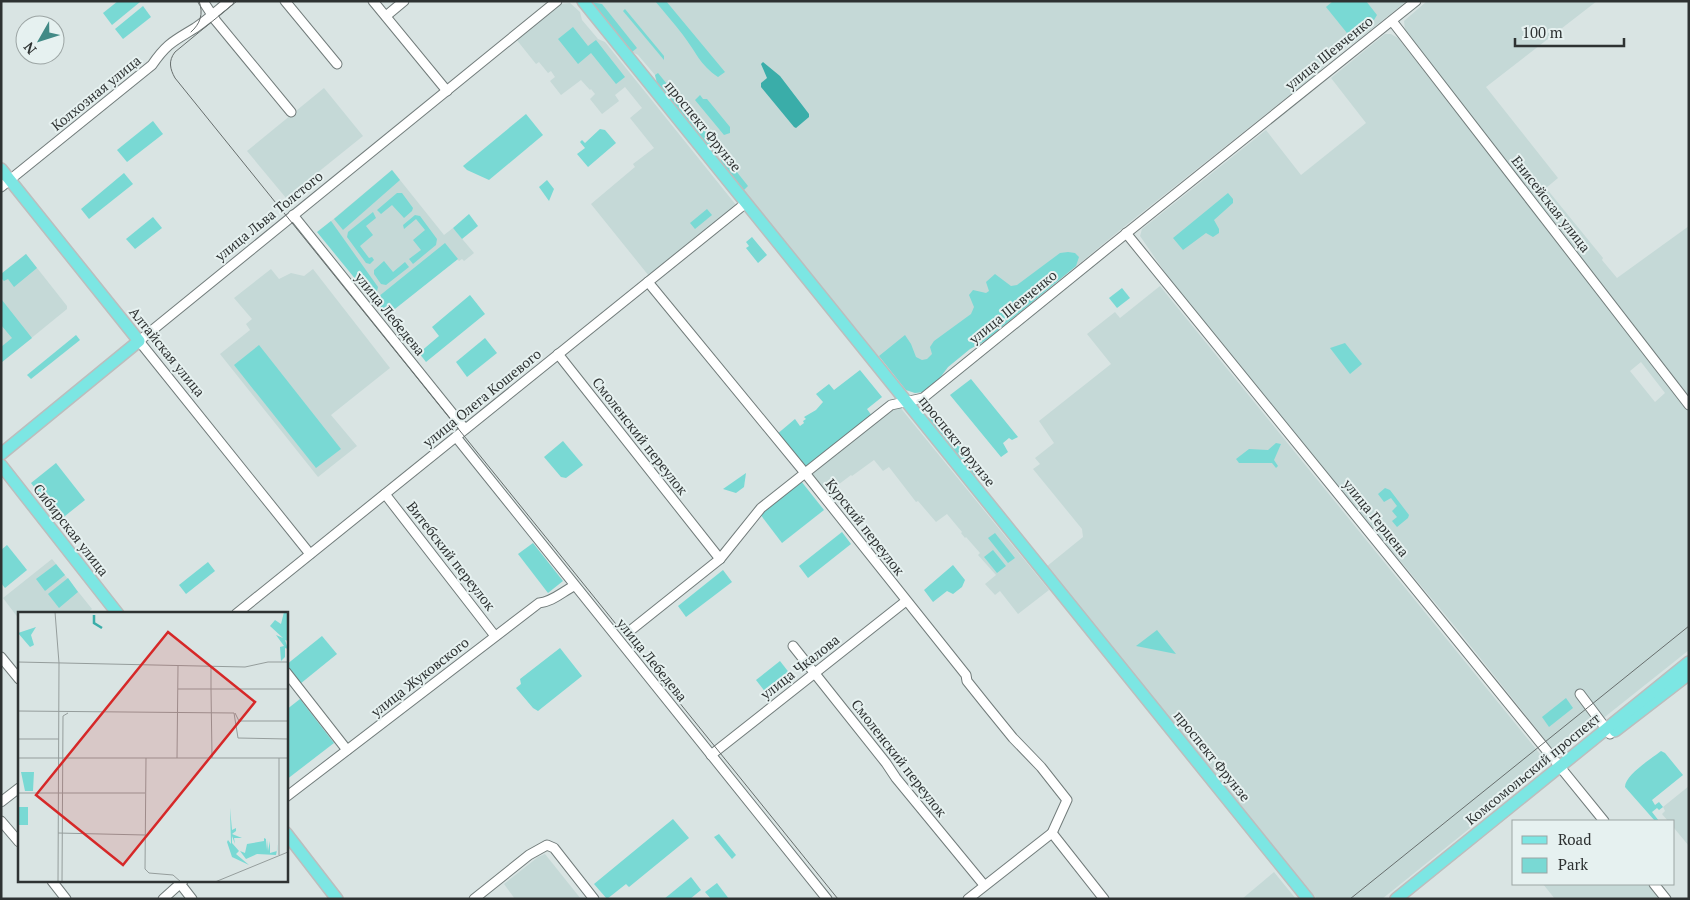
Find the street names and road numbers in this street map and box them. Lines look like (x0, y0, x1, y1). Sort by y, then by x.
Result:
street label: улица Шевченко (1280, 11, 1377, 95)
street label: Колхозная улица (47, 51, 144, 135)
street label: проспект Фрунзе (661, 76, 746, 175)
street label: Енисейская улица (1508, 151, 1595, 256)
street label: улица Льва Толстого (210, 166, 327, 266)
street label: улица Шевченко (964, 265, 1061, 349)
street label: улица Лебедева (350, 267, 430, 359)
street label: Алтайская улица (125, 303, 209, 401)
street label: улица Олега Кошевого (418, 344, 545, 452)
street label: Смоленский переулок (588, 373, 693, 499)
street label: проспект Фрунзе (915, 391, 1000, 490)
street label: Курский переулок (822, 474, 909, 579)
street label: улица Герцена (1339, 474, 1414, 560)
street label: Сибирская улица (29, 480, 113, 580)
street label: Витебский переулок (403, 497, 500, 614)
street label: улица Лебедева (612, 613, 692, 705)
street label: улица Чкалова (755, 630, 843, 704)
street label: улица Жуковского (366, 632, 473, 721)
street label: Смоленский переулок (847, 695, 952, 821)
street label: проспект Фрунзе (1170, 706, 1255, 805)
street label: Комсомольский проспект (1461, 708, 1604, 829)

